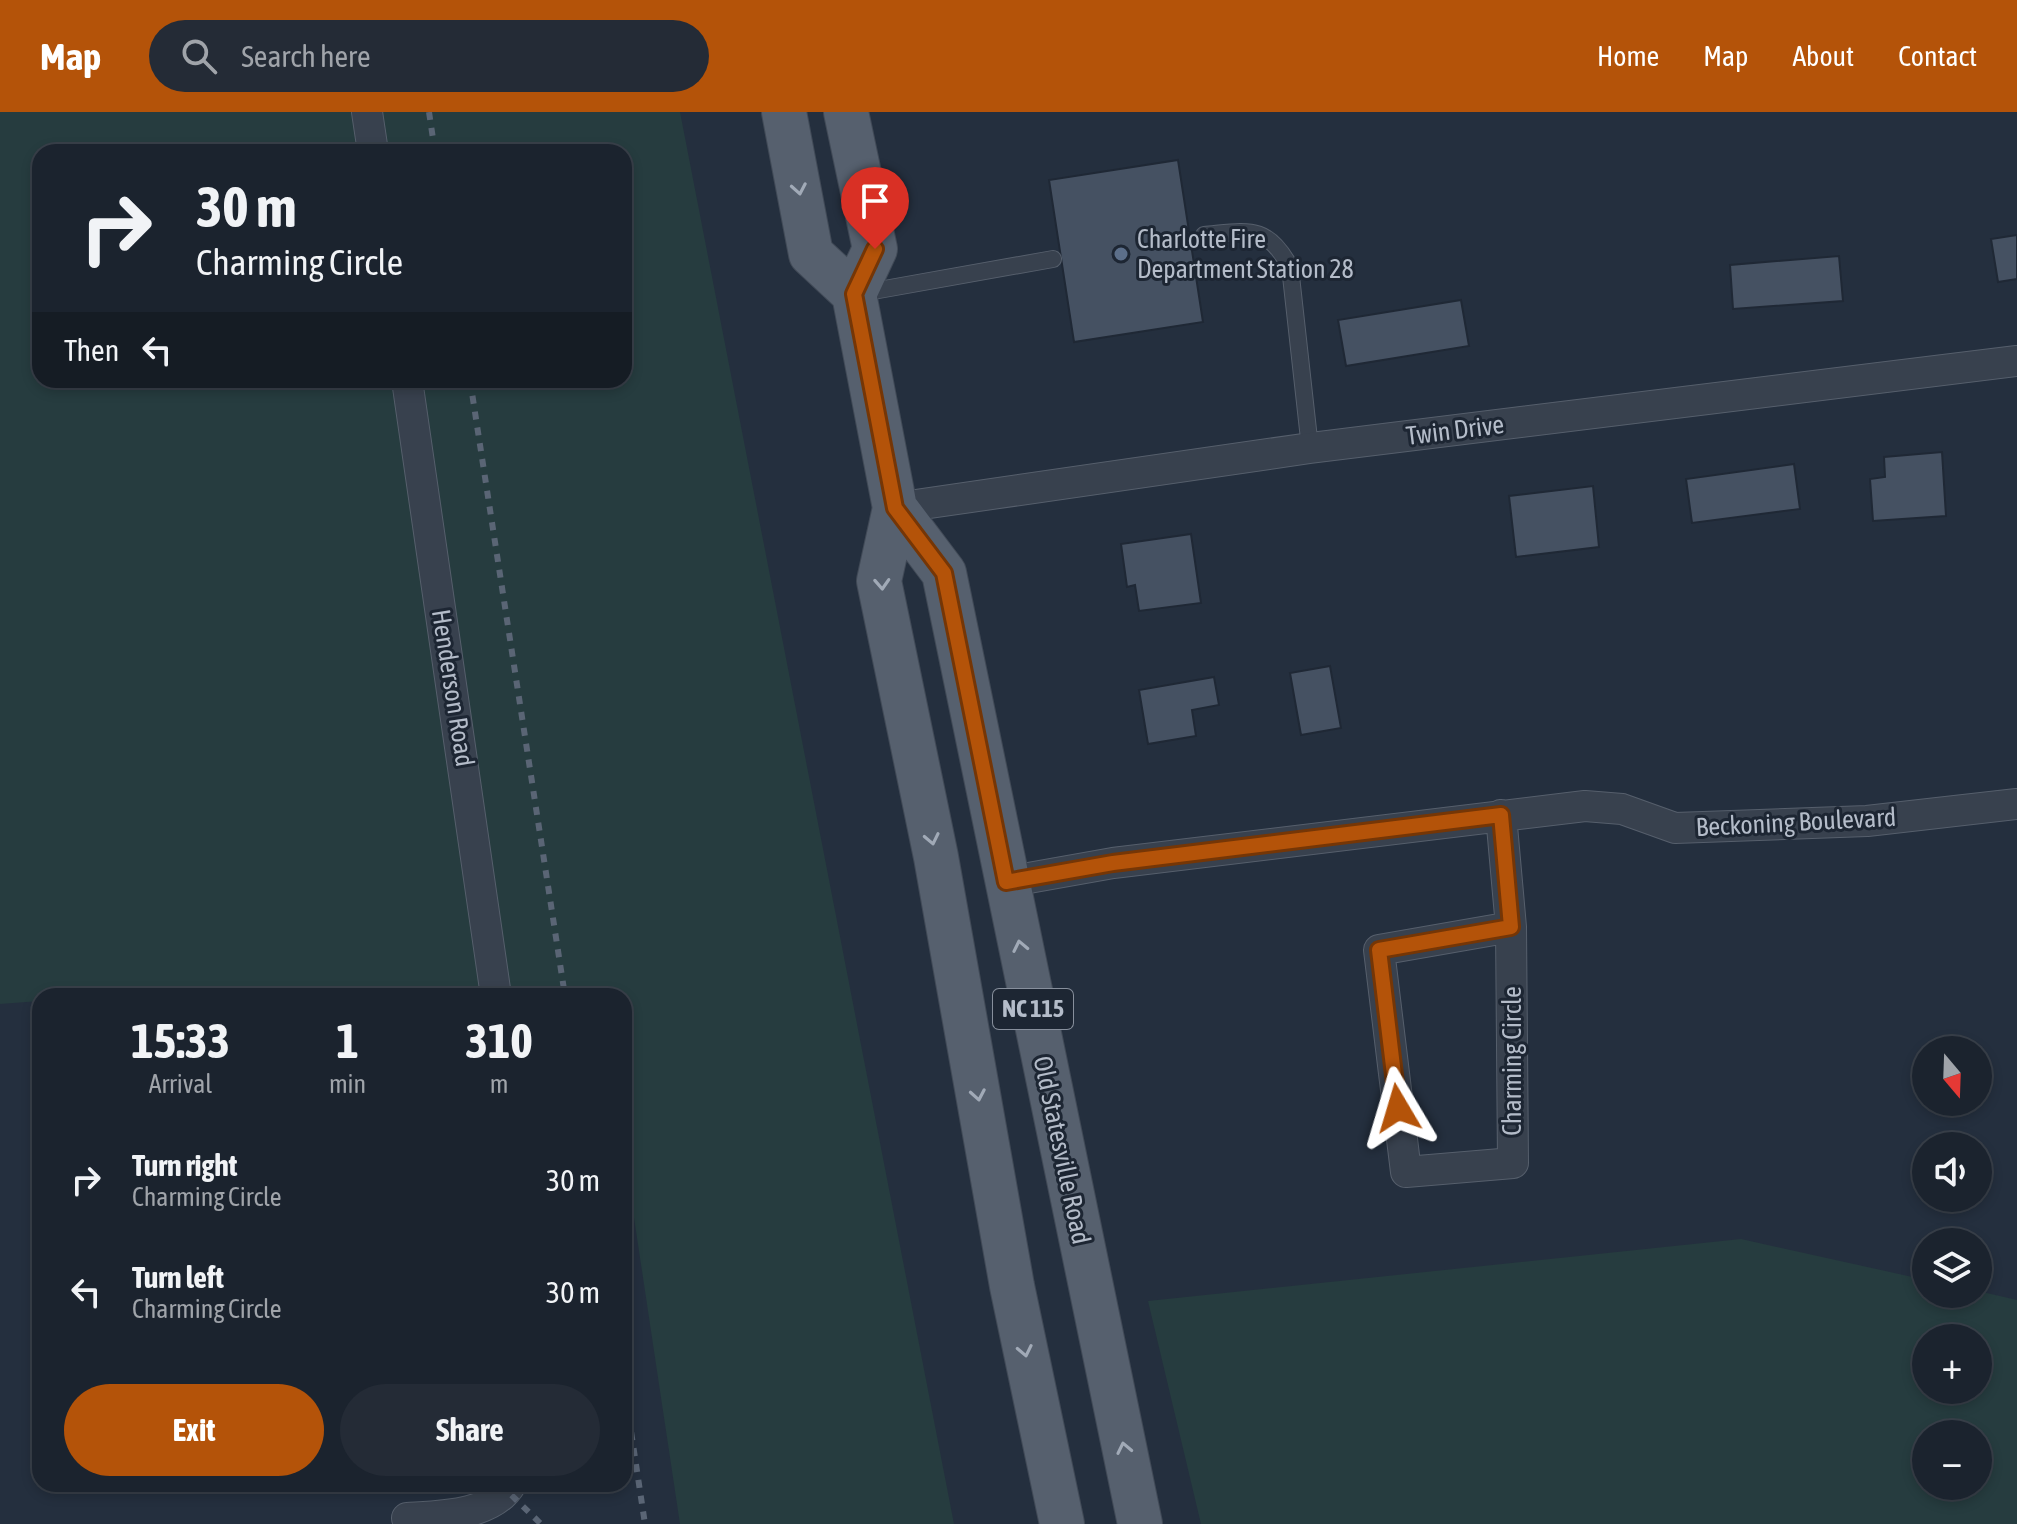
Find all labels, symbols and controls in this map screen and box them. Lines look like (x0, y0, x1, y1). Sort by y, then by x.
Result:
search box (149, 20, 709, 92)
icon: search (177, 34, 221, 78)
text: Map (40, 35, 101, 78)
text: Search here (241, 39, 371, 73)
text: Home (1597, 40, 1659, 72)
text: Map (1703, 40, 1748, 72)
text: About (1792, 40, 1854, 72)
text: Contact (1898, 40, 1977, 72)
pin (841, 167, 909, 249)
text: 30 m (196, 175, 297, 239)
icon: right (64, 176, 168, 280)
icon: arrive (853, 179, 897, 223)
one-way arrow (789, 182, 806, 195)
place label: Charlotte Fire Department Station 28 (1137, 224, 1354, 284)
text: Charming Circle (196, 241, 403, 283)
marker: Charlotte Fire Department Station 28 (1112, 245, 1130, 263)
icon: left (135, 328, 179, 372)
text: Then (64, 333, 119, 367)
street label: Twin Drive (1404, 409, 1506, 451)
one-way arrow (873, 578, 890, 591)
street label: Henderson Road (426, 607, 480, 769)
street label: Beckoning Boulevard (1695, 802, 1897, 842)
one-way arrow (923, 832, 940, 846)
one-way arrow (1012, 940, 1029, 953)
street label: Charming Circle (1497, 986, 1527, 1136)
road number: NC 115 (993, 989, 1073, 1029)
text: 15:33 (131, 1013, 230, 1068)
text: 1 (336, 1013, 359, 1068)
text: 310 (465, 1013, 533, 1068)
north arrow (1912, 1036, 1992, 1116)
map controls (1912, 1036, 1992, 1500)
street label: Old Statesville Road (1027, 1053, 1097, 1247)
position arrow (1356, 1066, 1440, 1150)
text: Arrival (149, 1069, 212, 1099)
text: min (329, 1069, 366, 1099)
text: m (490, 1069, 508, 1099)
one-way arrow (969, 1088, 986, 1102)
button: sound (1912, 1132, 1992, 1212)
text: Turn right (132, 1148, 238, 1182)
icon: right (64, 1158, 108, 1202)
text: 30 m (546, 1163, 600, 1197)
text: Charming Circle (132, 1182, 282, 1212)
button: layers (1912, 1228, 1992, 1308)
text: Turn left (132, 1260, 224, 1294)
icon: left (64, 1270, 108, 1314)
text: 30 m (546, 1275, 600, 1309)
text: Charming Circle (132, 1294, 282, 1324)
button: + (1912, 1324, 1992, 1404)
one-way arrow (1016, 1343, 1033, 1357)
button: Exit (64, 1384, 324, 1476)
button: Share (340, 1384, 600, 1476)
button: − (1912, 1420, 1992, 1500)
one-way arrow (1116, 1441, 1133, 1455)

